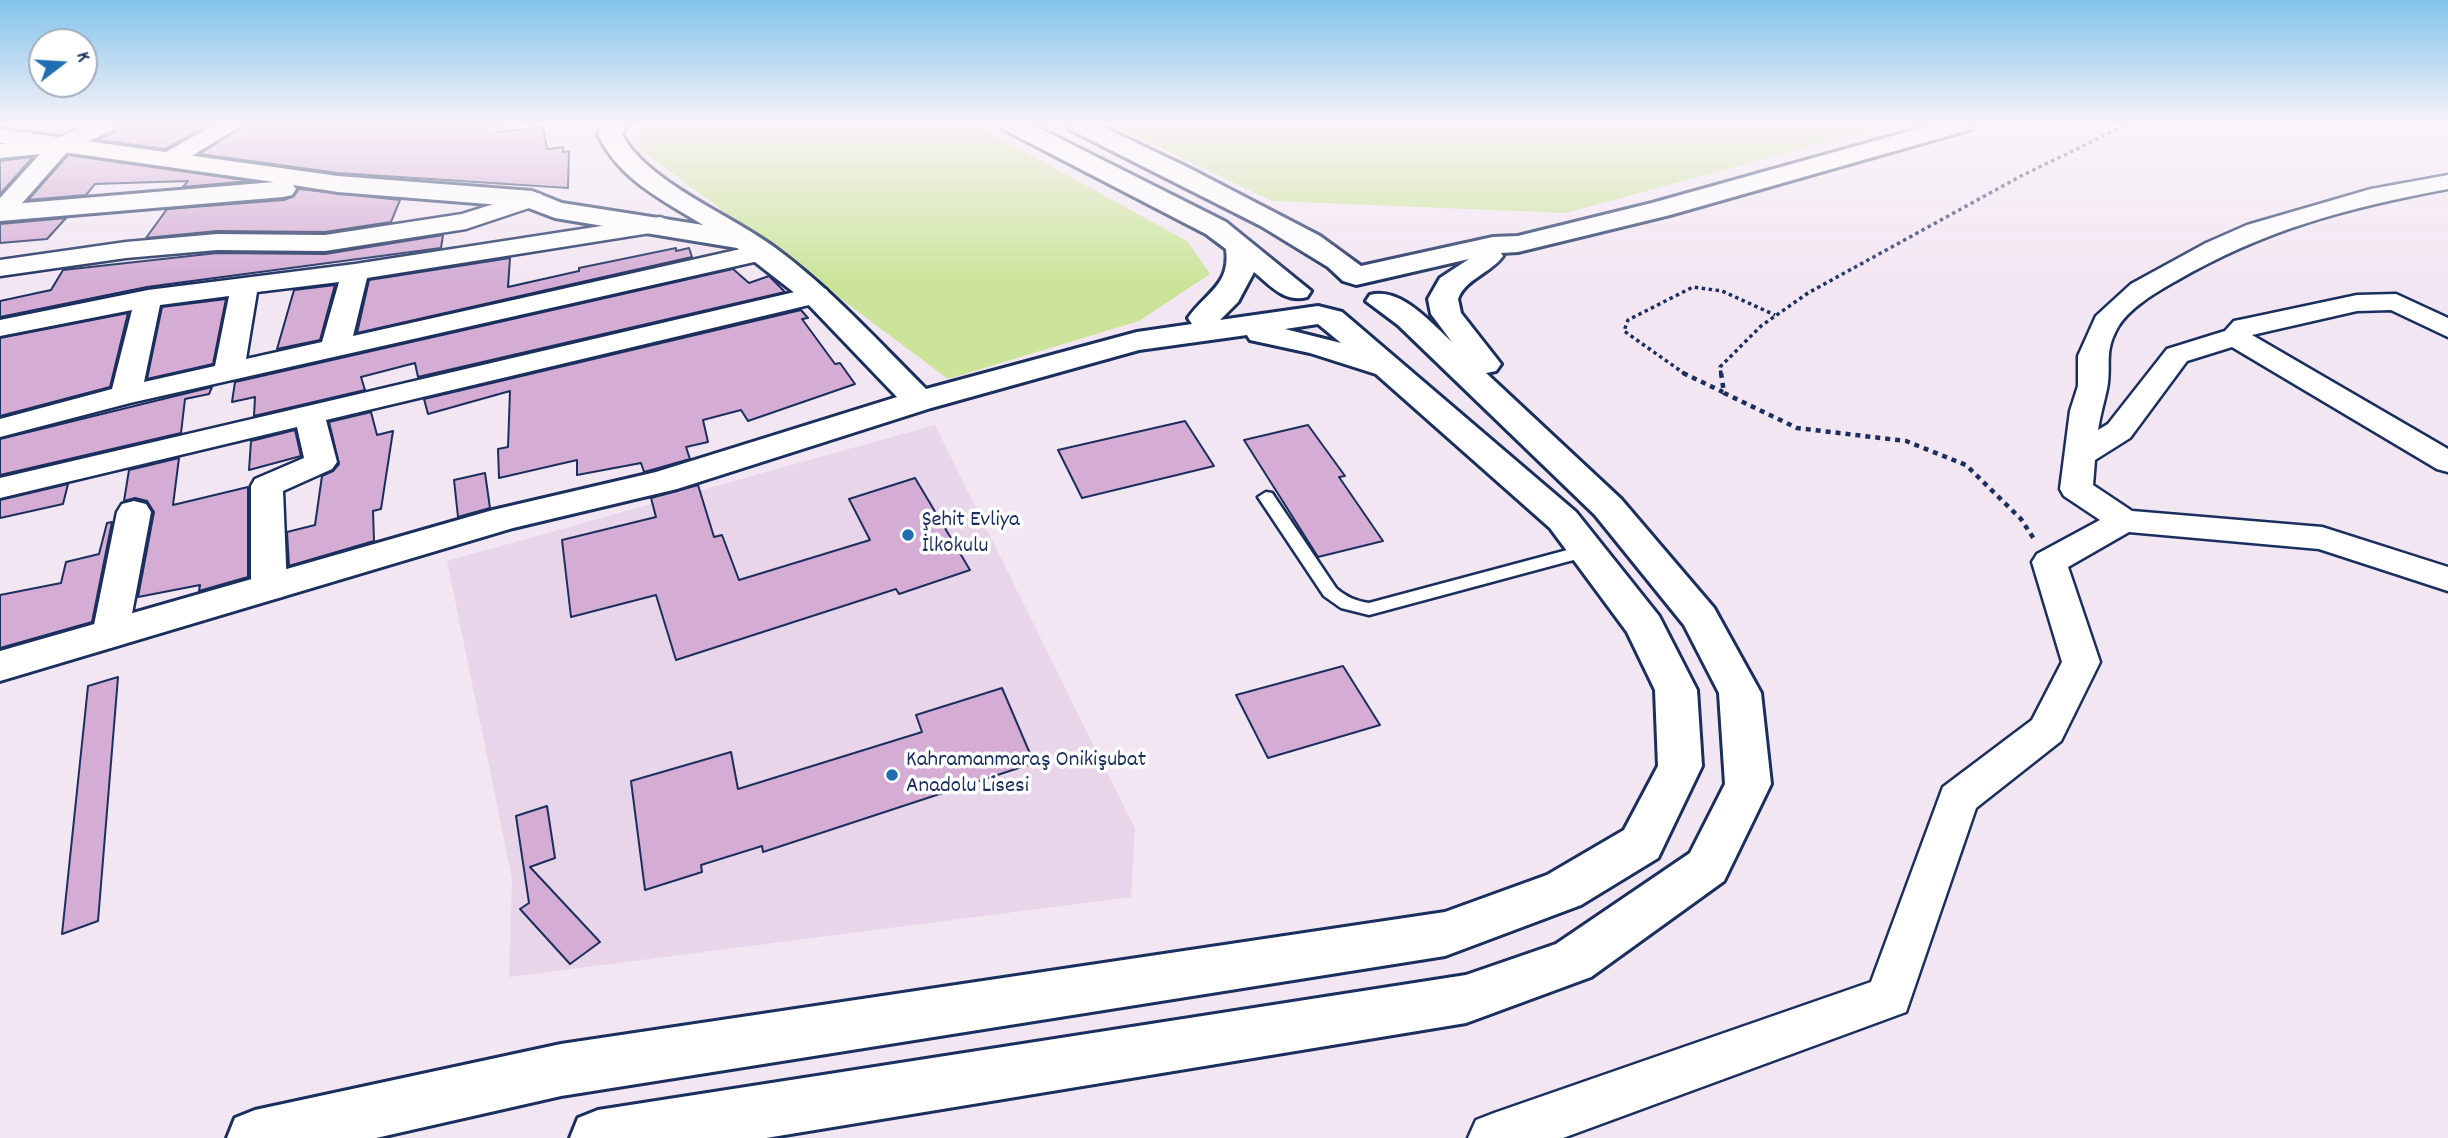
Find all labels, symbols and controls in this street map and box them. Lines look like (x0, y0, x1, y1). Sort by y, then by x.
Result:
north arrow (28, 28, 98, 98)
text: K (67, 49, 96, 65)
place label: Şehit Evliya İlkokulu (922, 508, 1020, 562)
marker: Şehit Evliya İlkokulu (900, 527, 916, 543)
place label: Kahramanmaraş Onikişubat Anadolu Lisesi (906, 748, 1146, 802)
marker: Kahramanmaraş Onikişubat Anadolu Lisesi (884, 767, 900, 783)

